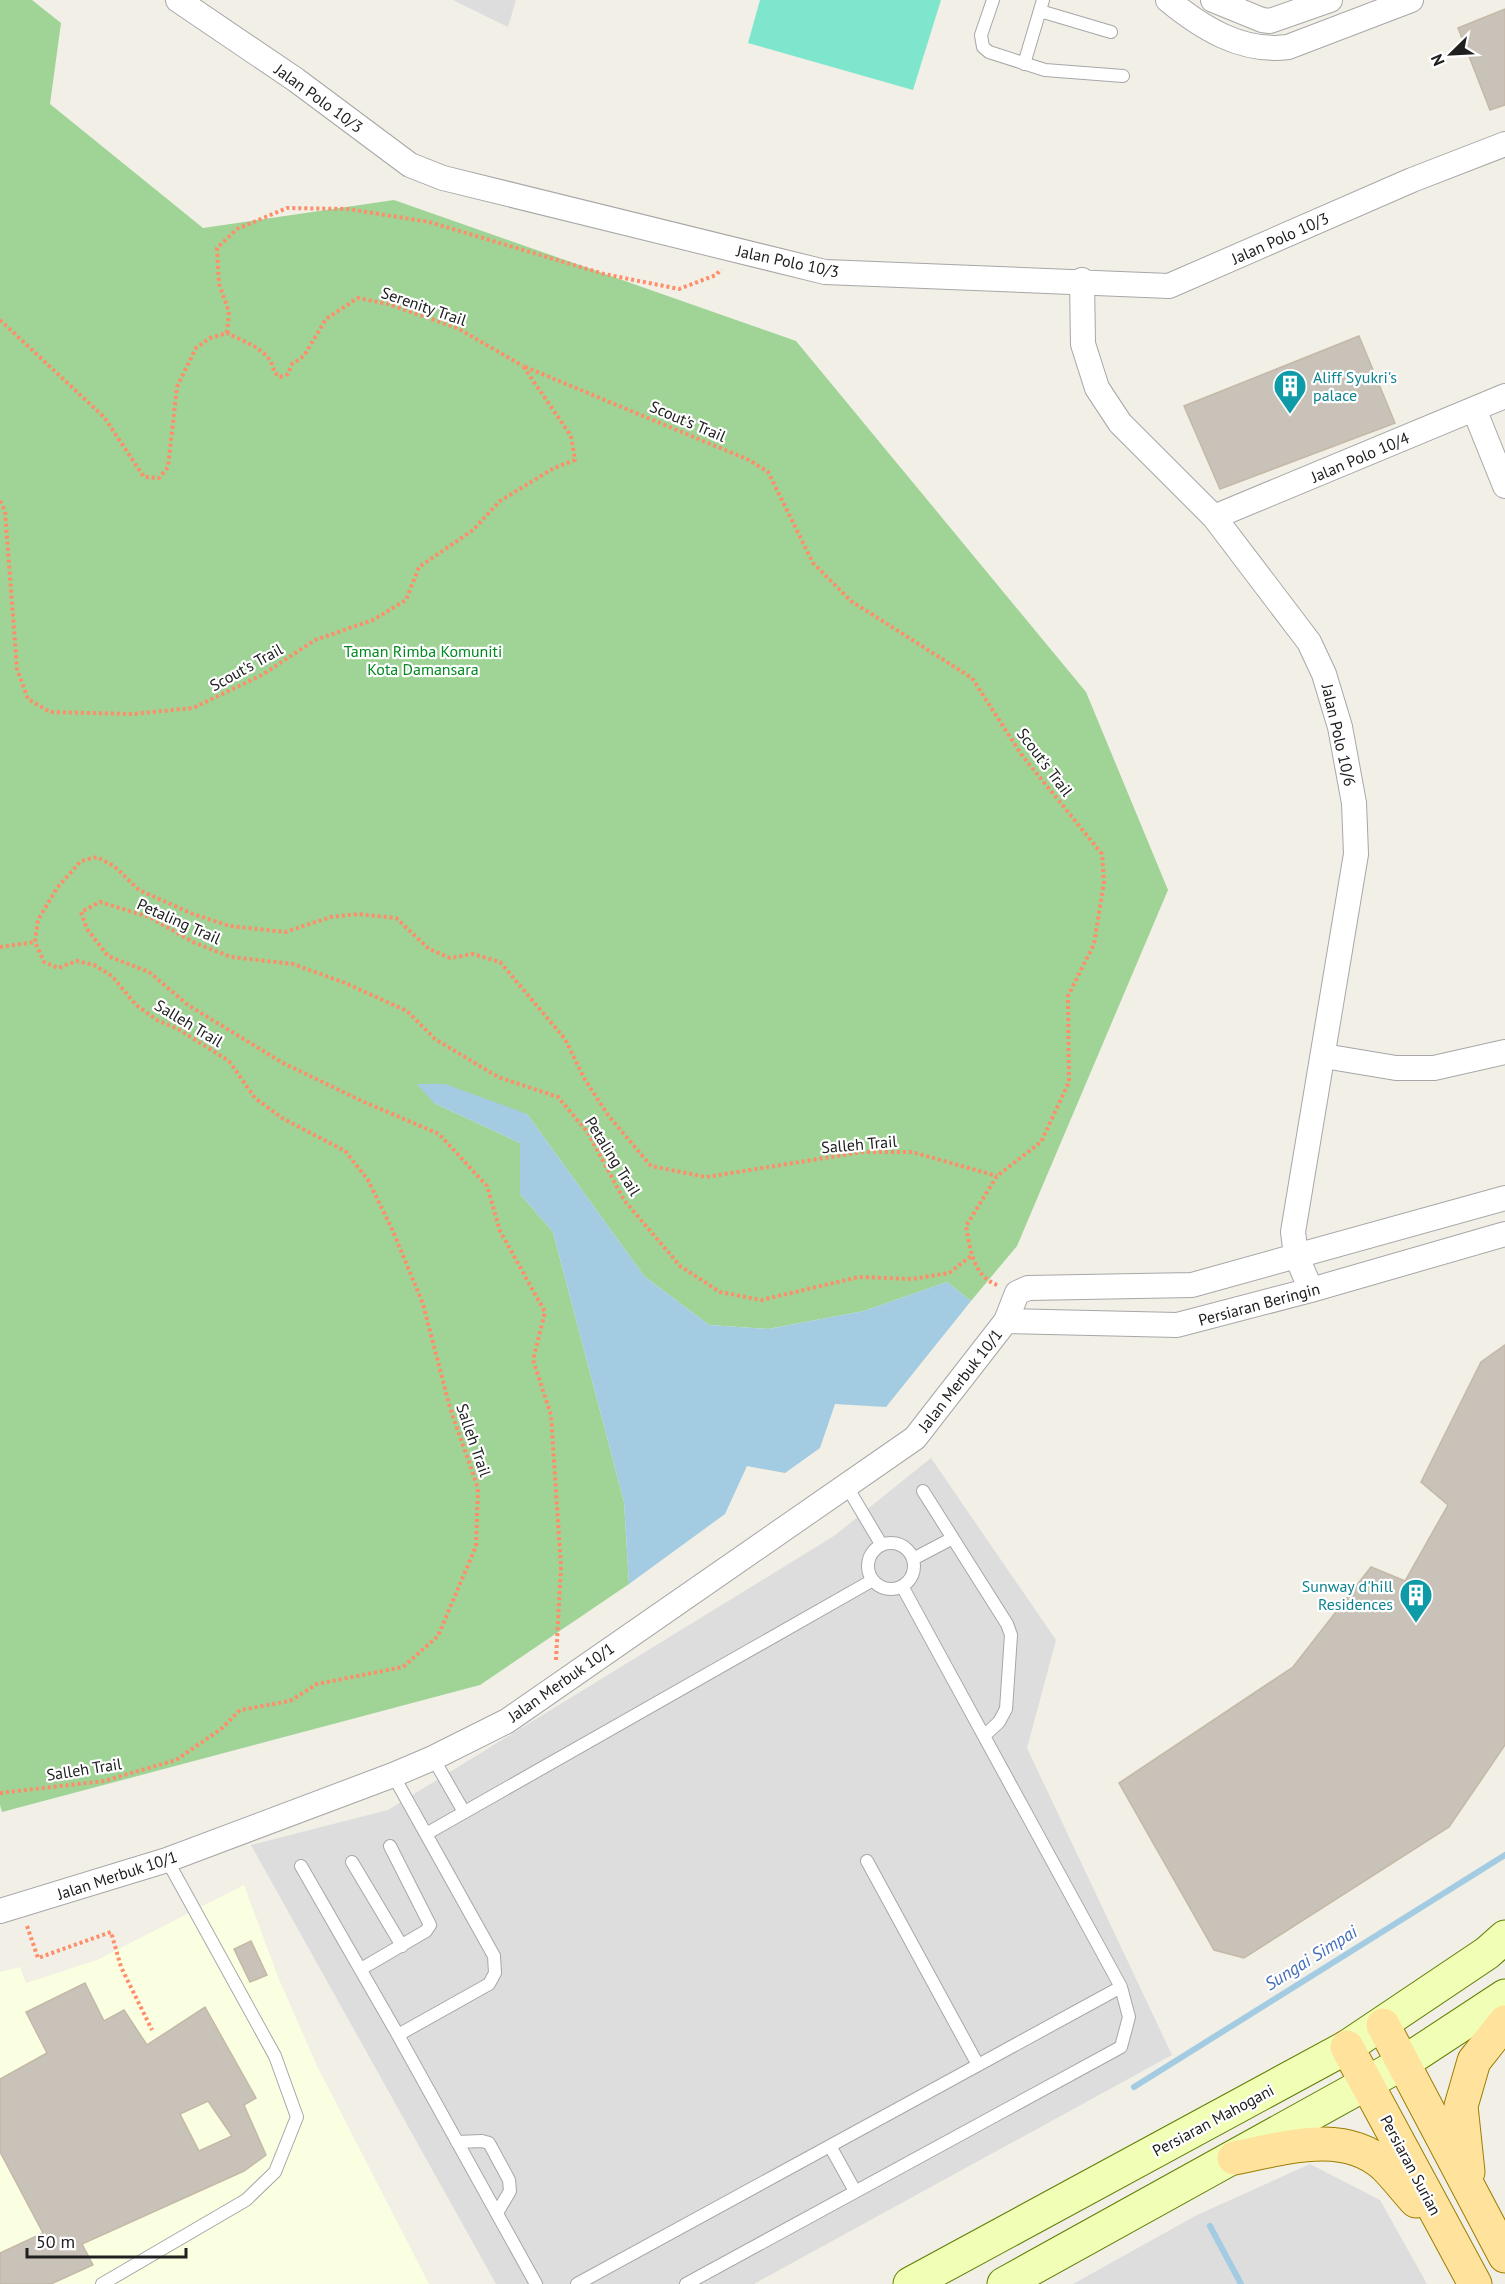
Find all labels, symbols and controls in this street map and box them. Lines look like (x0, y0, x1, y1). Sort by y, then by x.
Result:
north arrow (1421, 24, 1481, 84)
text: N (1426, 51, 1449, 69)
street label: Jalan Polo 10/3 (270, 59, 367, 137)
street label: Jalan Polo 10/3 (1227, 208, 1332, 269)
street label: Jalan Polo 10/3 (734, 240, 841, 282)
street label: Serenity Trail (379, 282, 470, 330)
place label: Aliff Syukri's palace (1313, 367, 1397, 405)
building icon: Aliff Syukri's palace (1272, 368, 1308, 415)
street label: Scout's Trail (647, 396, 729, 446)
street label: Jalan Polo 10/4 (1307, 427, 1412, 487)
street label: Scout's Trail (206, 639, 286, 695)
park label: Taman Rimba Komuniti Kota Damansara (344, 641, 502, 679)
street label: Jalan Polo 10/6 (1317, 681, 1360, 788)
street label: Scout's Trail (1013, 724, 1077, 800)
street label: Petaling Trail (134, 894, 224, 948)
street label: Salleh Trail (151, 995, 227, 1051)
street label: Petaling Trail (581, 1113, 645, 1200)
street label: Salleh Trail (820, 1131, 898, 1157)
street label: Persiaran Beringin (1196, 1278, 1322, 1330)
street label: Jalan Merbuk 10/1 (913, 1325, 1006, 1436)
street label: Salleh Trail (452, 1401, 496, 1479)
place label: Sunway d'hill Residences (1302, 1576, 1393, 1614)
building icon: Sunway d'hill Residences (1398, 1577, 1434, 1624)
street label: Jalan Merbuk 10/1 (503, 1638, 618, 1727)
street label: Salleh Trail (45, 1753, 123, 1785)
street label: Jalan Merbuk 10/1 (54, 1846, 180, 1904)
water label: Sungai Simpai (1260, 1919, 1363, 1995)
street label: Persiaran Mahogani (1149, 2080, 1277, 2160)
street label: Persiaran Surian (1376, 2111, 1446, 2219)
scale bar (27, 2221, 186, 2259)
text: 50 m (36, 2230, 75, 2253)

